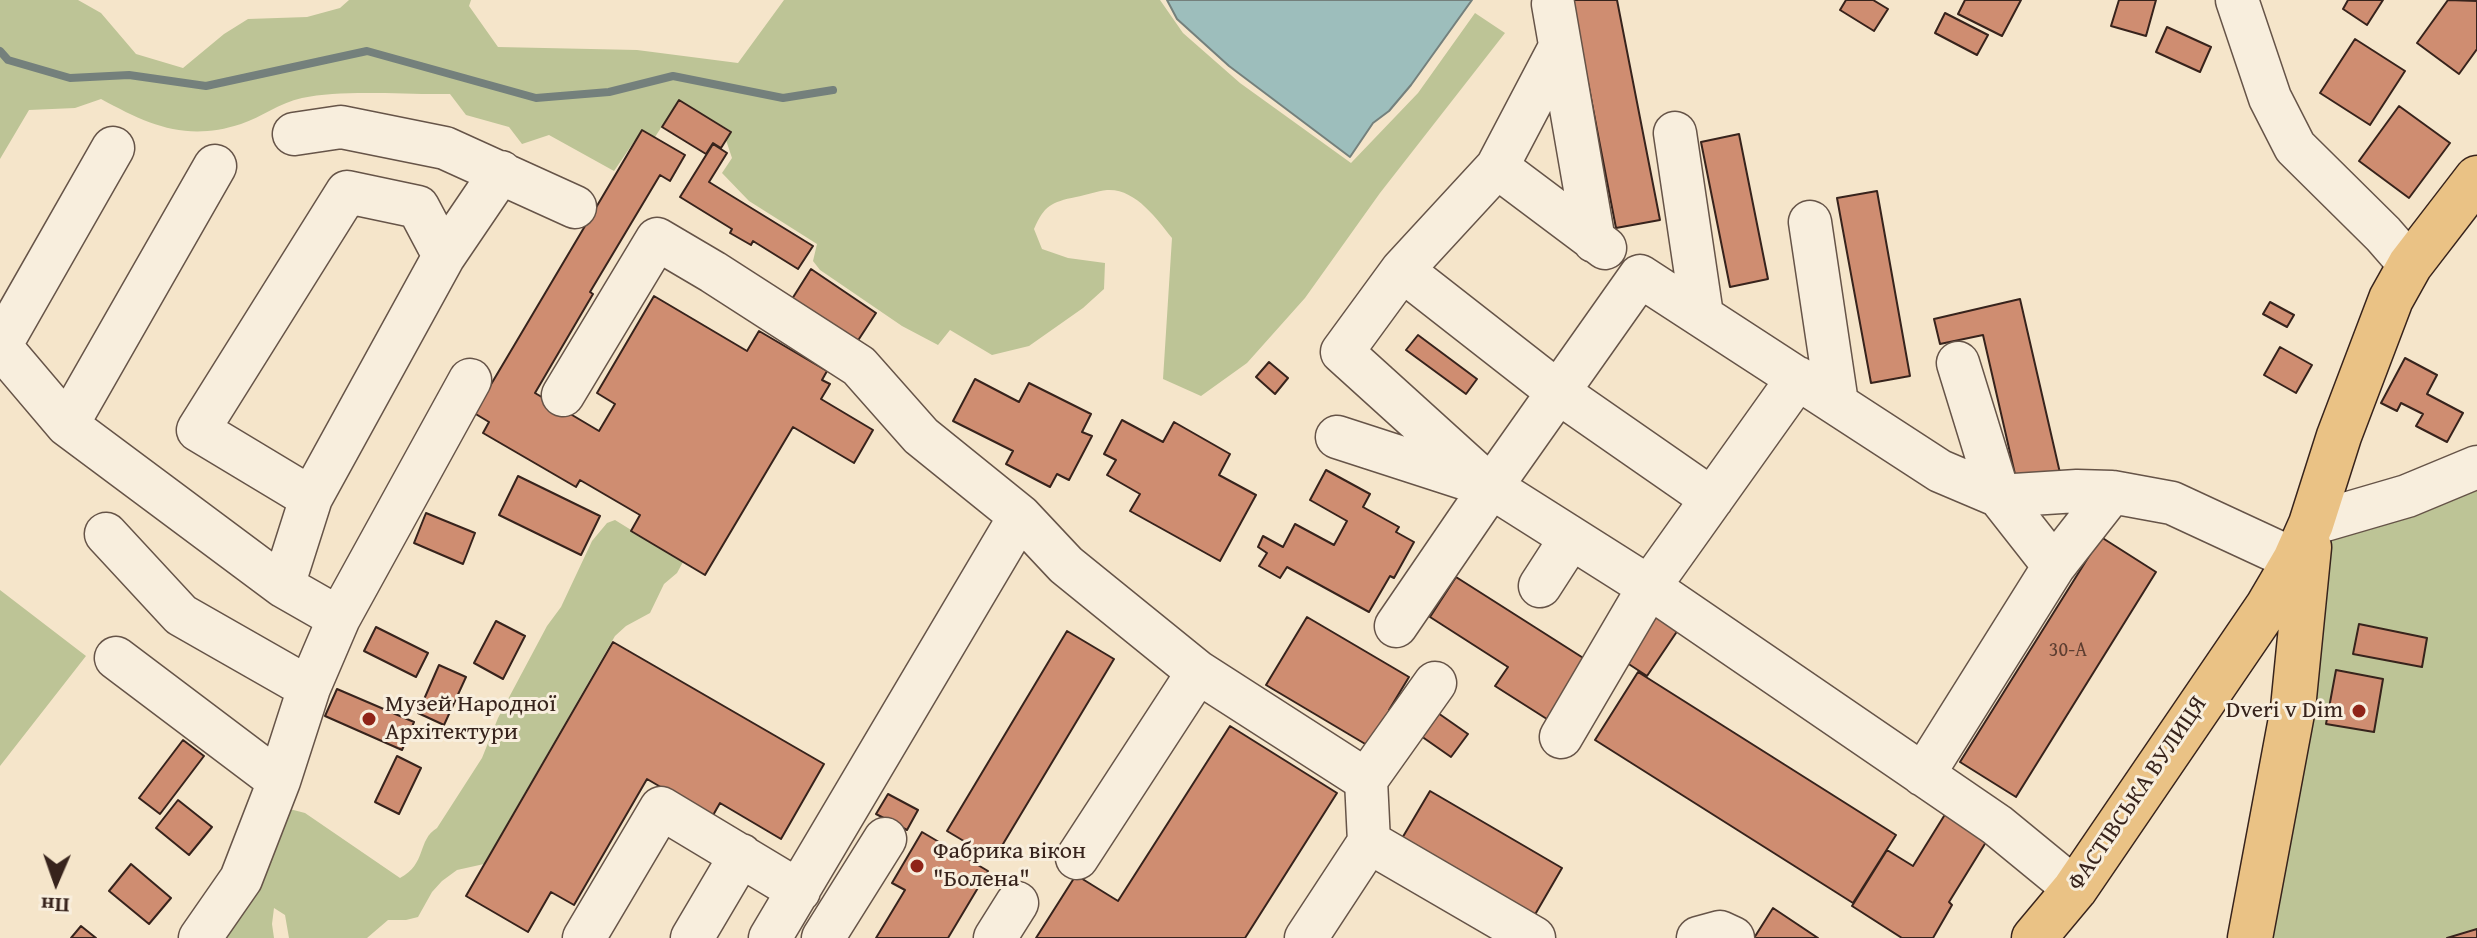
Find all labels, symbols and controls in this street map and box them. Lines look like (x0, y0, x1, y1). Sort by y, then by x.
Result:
house number: 30-А (2049, 639, 2087, 663)
place label: Музей Народної Архітектури (385, 691, 556, 747)
street label: ФАСТІВСЬКА ВУЛИЦЯ (2062, 692, 2214, 896)
place label: Dveri v Dim (2226, 697, 2343, 725)
marker: Dveri v Dim (2350, 702, 2368, 720)
marker: Музей Народної Архітектури (360, 710, 378, 728)
place label: Фабрика вікон "Болена" (933, 838, 1086, 894)
north arrow (16, 842, 96, 922)
marker: Фабрика вікон "Болена" (908, 857, 926, 875)
text: Пн (40, 890, 70, 922)

